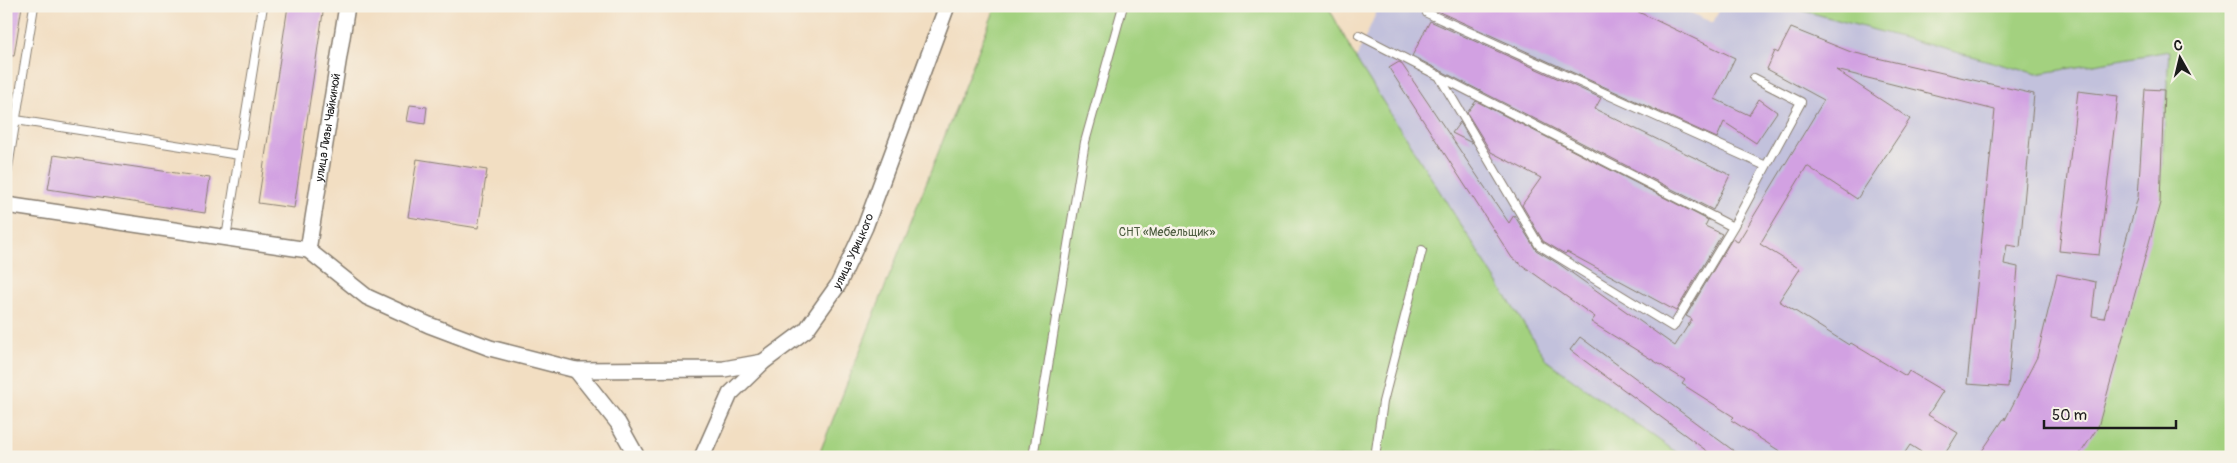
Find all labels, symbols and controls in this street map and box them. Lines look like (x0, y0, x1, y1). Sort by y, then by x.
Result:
north arrow (2154, 32, 2204, 82)
text: С (2173, 37, 2184, 55)
street label: улица Лизы Чайкиной (311, 72, 344, 184)
street label: улица Урицкого (829, 211, 877, 293)
park label: СНТ «Мебельщик» (1119, 225, 1215, 240)
scale bar (2044, 398, 2177, 430)
text: 50 m (2052, 406, 2087, 425)

